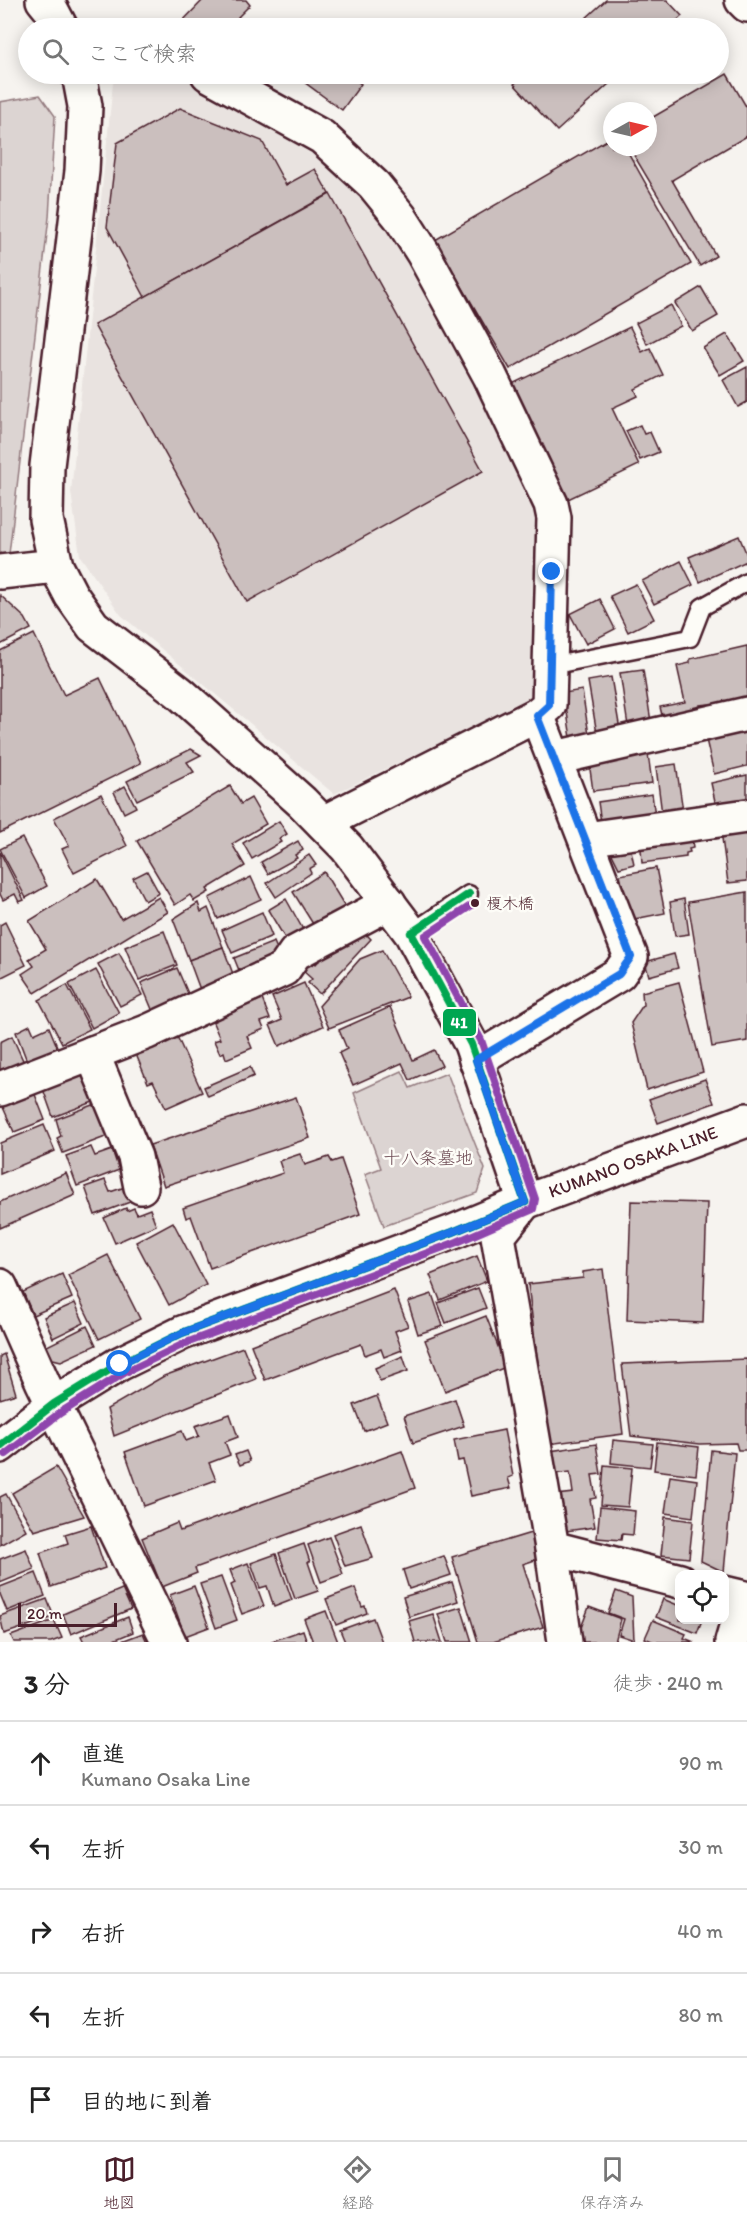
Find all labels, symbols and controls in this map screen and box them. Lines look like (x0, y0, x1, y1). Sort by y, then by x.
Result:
search box (18, 18, 729, 84)
icon: search (39, 35, 72, 68)
text: ここで検索 (87, 40, 197, 67)
north arrow (603, 102, 657, 156)
route end (538, 558, 564, 584)
place label: 榎木橋 (486, 894, 534, 913)
marker: 榎木橋 (469, 897, 481, 909)
line badge: 41 (442, 1008, 477, 1037)
text: 41 (450, 1013, 468, 1032)
street label: KUMANO OSAKA LINE (545, 1121, 721, 1203)
park label: 十八条墓地 (383, 1147, 473, 1169)
route start (106, 1350, 132, 1376)
map controls (675, 1570, 729, 1624)
button: locate (675, 1570, 729, 1624)
scale bar (18, 1600, 117, 1628)
text: 20 m (27, 1604, 62, 1623)
text: 3 分 (24, 1668, 70, 1700)
text: 徒歩 · 240 m (613, 1671, 723, 1695)
text: 直進 (81, 1740, 125, 1767)
icon: ahead (24, 1747, 57, 1780)
text: 90 m (679, 1751, 723, 1775)
text: Kumano Osaka Line (81, 1767, 251, 1791)
icon: left (24, 1831, 57, 1864)
text: 30 m (678, 1835, 723, 1859)
text: 左折 (81, 1836, 125, 1863)
icon: right (24, 1915, 57, 1948)
text: 40 m (677, 1919, 723, 1943)
text: 右折 (81, 1920, 125, 1947)
icon: left (24, 1999, 57, 2032)
text: 80 m (678, 2003, 723, 2027)
text: 左折 (81, 2004, 125, 2031)
icon: arrive (24, 2083, 57, 2116)
text: 目的地に到着 (81, 2088, 213, 2115)
tab: 地図 (103, 2153, 136, 2213)
tab: 経路 (341, 2153, 374, 2213)
tab: 保存済み (580, 2153, 644, 2213)

